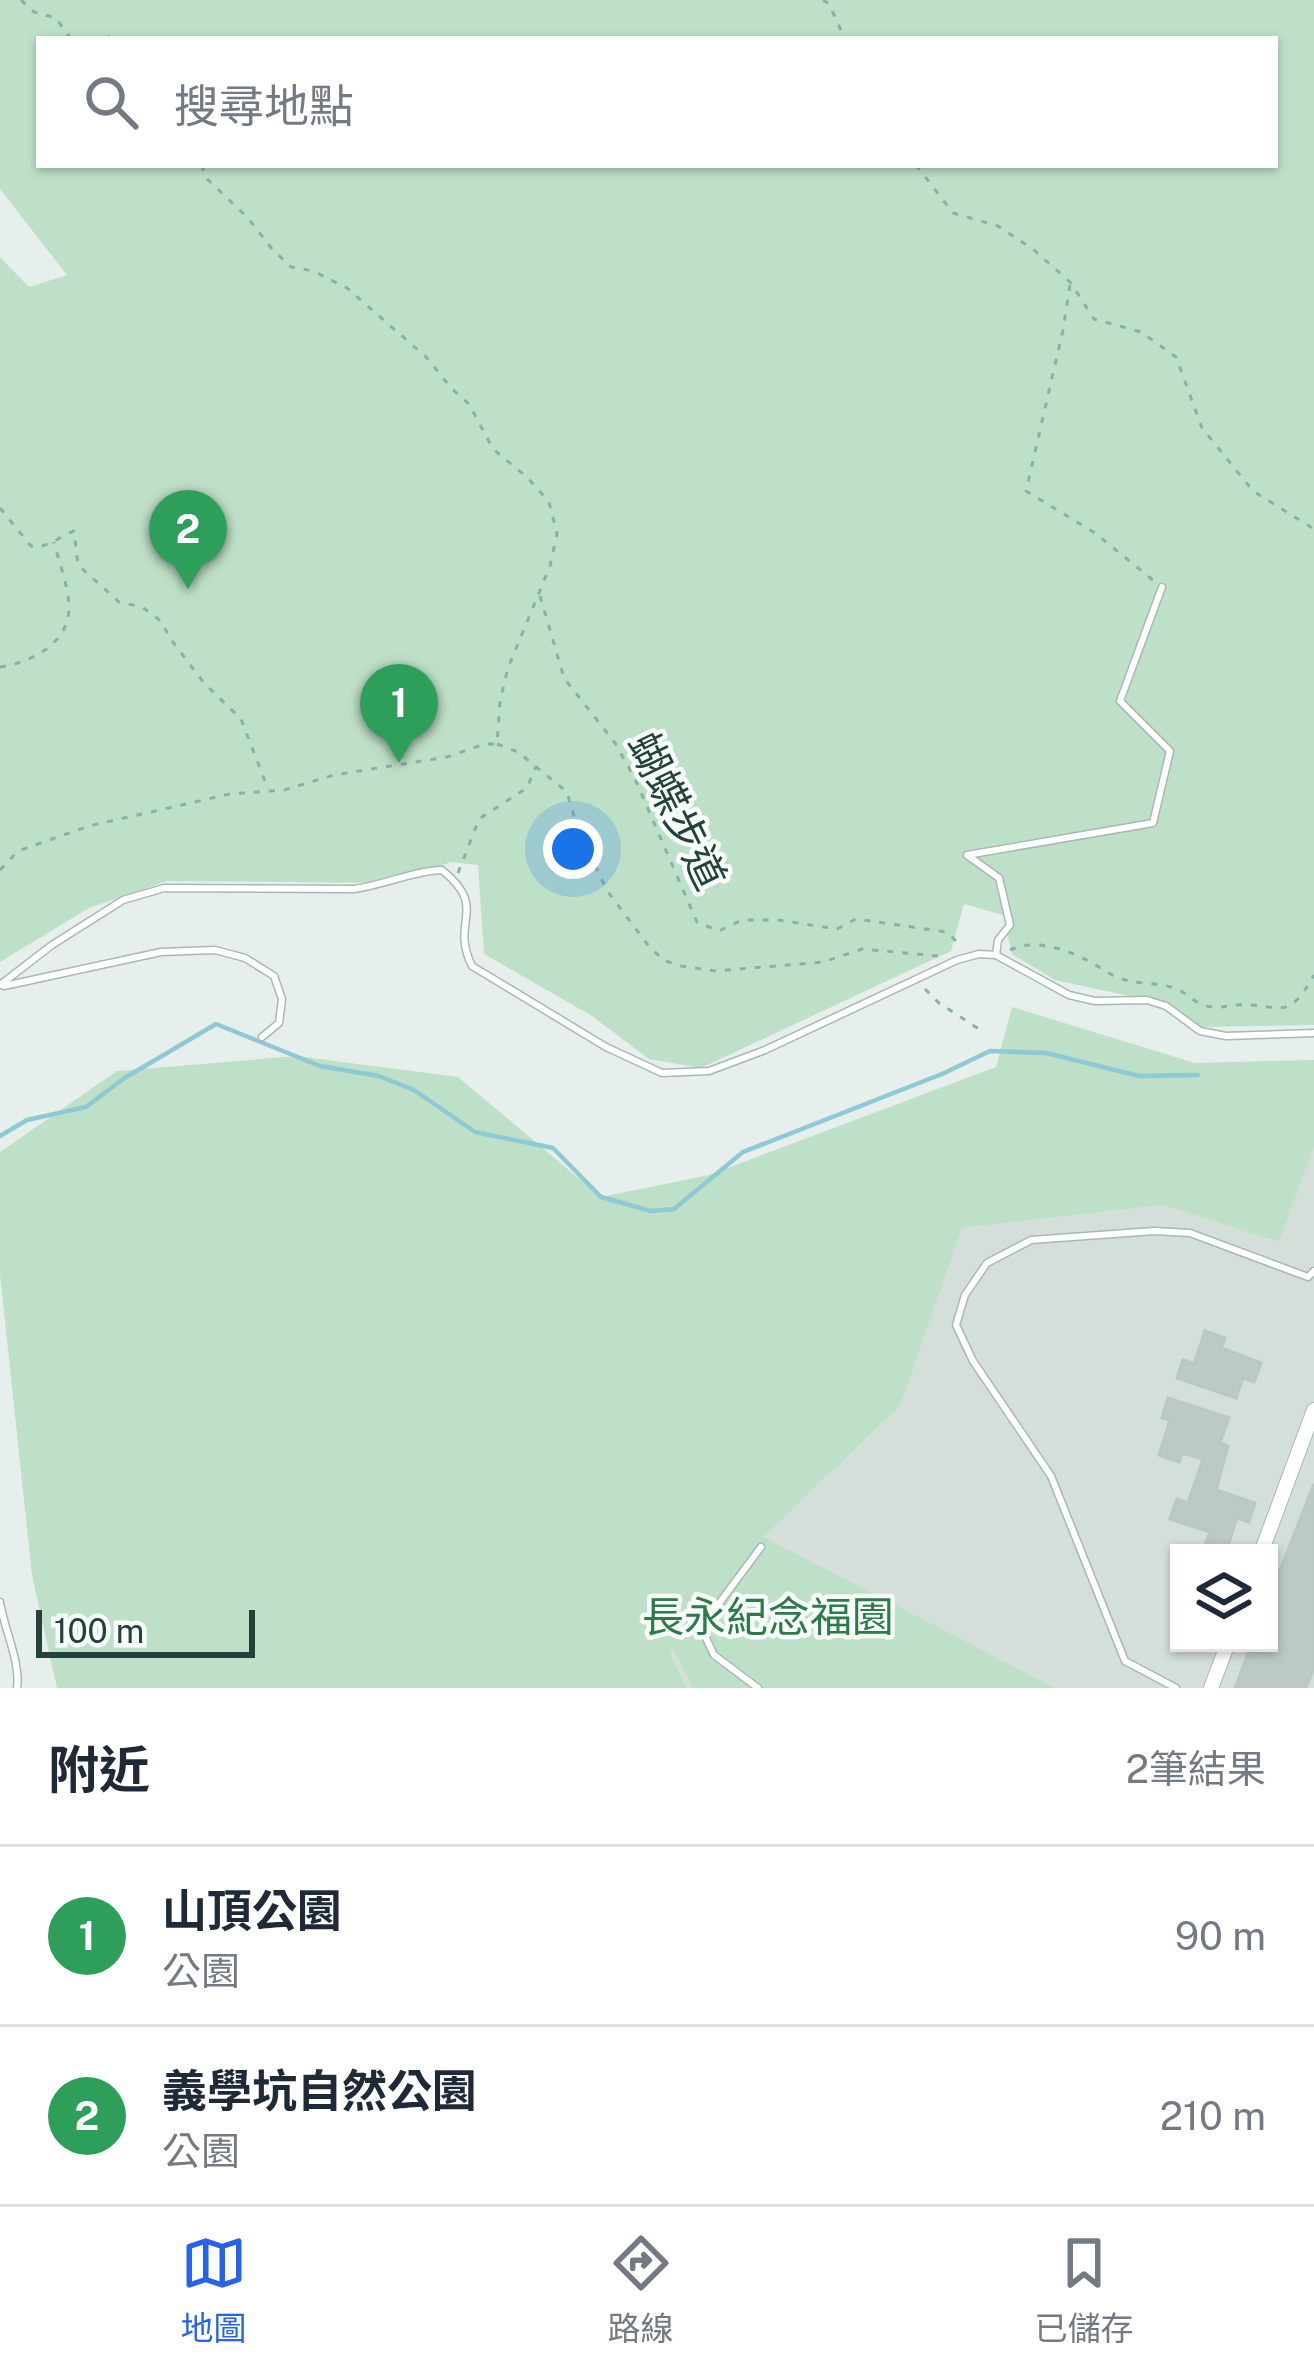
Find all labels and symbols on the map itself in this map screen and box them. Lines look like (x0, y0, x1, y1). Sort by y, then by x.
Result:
pin: 2 (149, 490, 227, 589)
pin: 1 (360, 664, 438, 763)
street label: 蝴蝶步道 (619, 725, 736, 897)
your location (543, 819, 603, 879)
park label: 長永紀念福園 (642, 1592, 894, 1641)
scale bar (36, 1604, 255, 1657)

